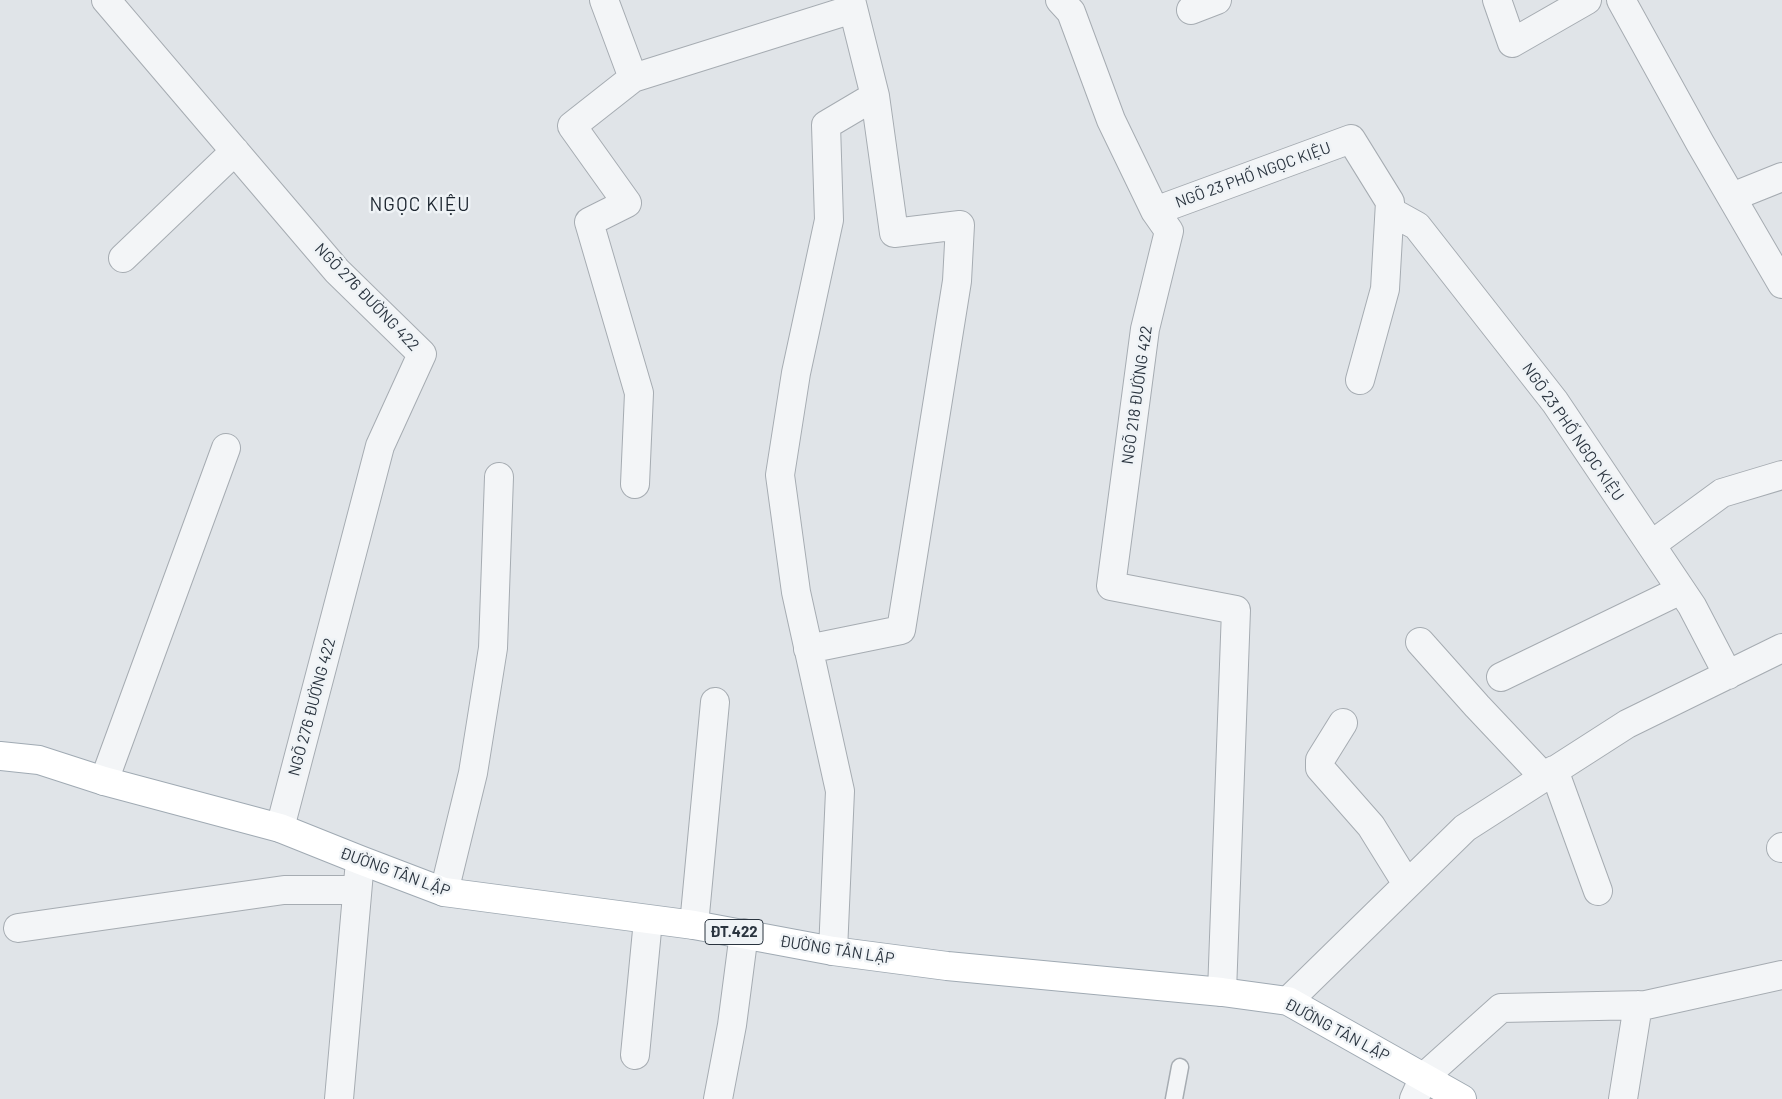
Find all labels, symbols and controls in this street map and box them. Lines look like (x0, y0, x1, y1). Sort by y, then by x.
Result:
street label: NGÕ 23 PHỐ NGỌC KIỆU (1173, 138, 1333, 212)
district label: NGỌC KIỆU (368, 194, 472, 216)
street label: NGÕ 276 ĐƯỜNG 422 (311, 239, 423, 355)
street label: NGÕ 218 ĐƯỜNG 422 (1118, 324, 1156, 466)
street label: NGÕ 23 PHỐ NGỌC KIỆU (1518, 359, 1628, 505)
street label: NGÕ 276 ĐƯỜNG 422 (284, 636, 340, 778)
street label: ĐƯỜNG TÂN LẬP (337, 843, 453, 901)
road number: ĐT.422 (705, 920, 763, 944)
street label: ĐƯỜNG TÂN LẬP (778, 931, 896, 969)
street label: ĐƯỜNG TÂN LẬP (1281, 994, 1393, 1066)

